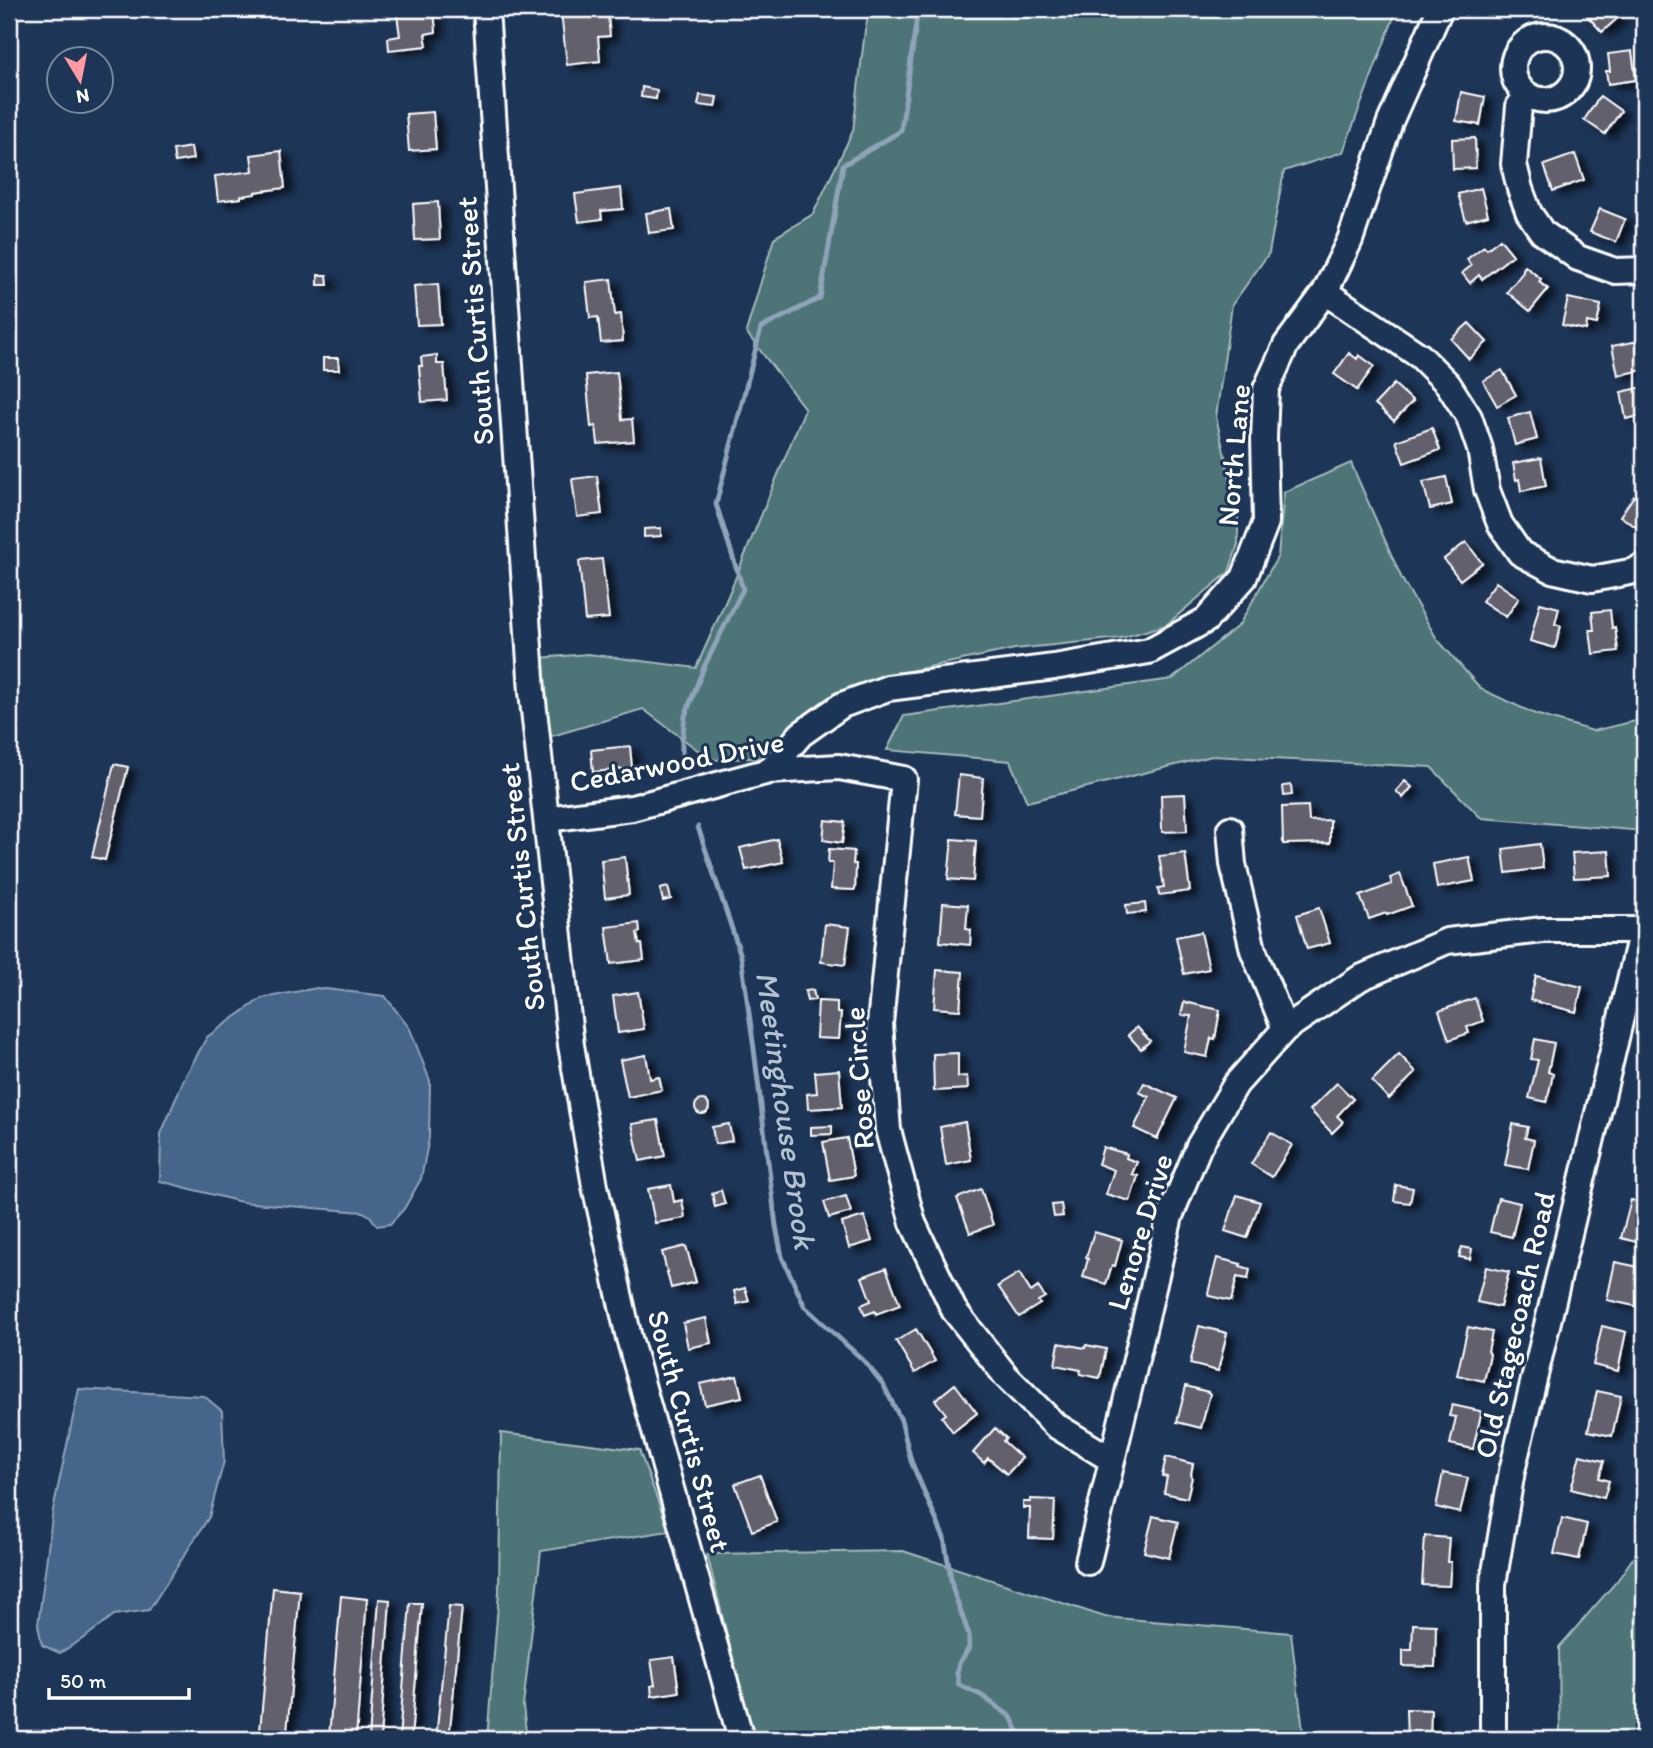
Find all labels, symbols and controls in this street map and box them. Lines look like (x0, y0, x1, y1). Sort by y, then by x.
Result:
north arrow (46, 46, 116, 116)
text: N (75, 84, 91, 109)
street label: South Curtis Street (447, 196, 502, 446)
street label: North Lane (1209, 382, 1258, 528)
street label: Cedarwood Drive (566, 723, 787, 800)
street label: South Curtis Street (490, 761, 553, 1013)
water label: Meetinghouse Brook (748, 969, 824, 1253)
street label: Rose Circle (835, 1006, 882, 1151)
street label: Lenore Drive (1098, 1149, 1181, 1315)
street label: Old Stagecoach Road (1466, 1188, 1563, 1462)
street label: South Curtis Street (639, 1306, 740, 1556)
scale bar (49, 1657, 189, 1701)
text: 50 m (60, 1668, 107, 1693)

